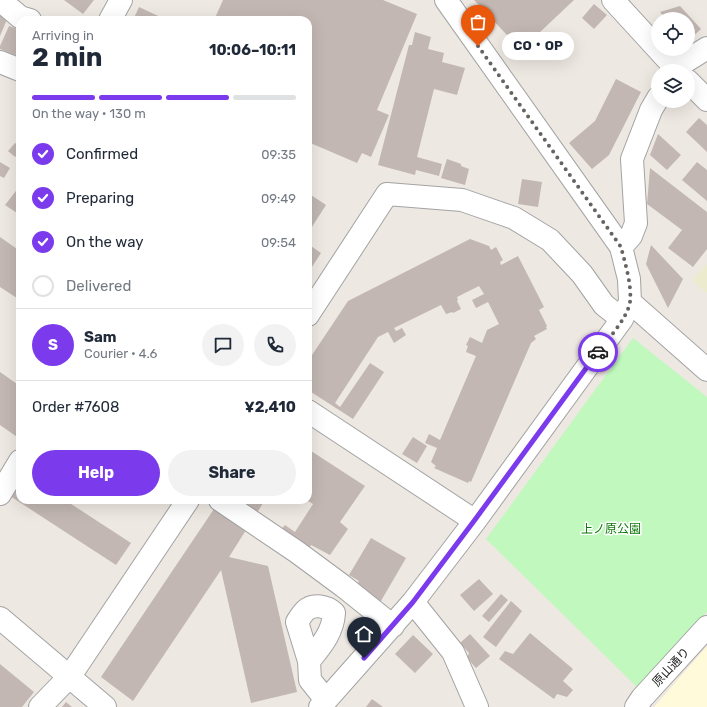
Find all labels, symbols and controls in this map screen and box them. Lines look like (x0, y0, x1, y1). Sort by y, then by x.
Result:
pin (461, 5, 495, 46)
icon: bag (467, 11, 489, 33)
map controls (651, 12, 695, 108)
button: locate (651, 12, 695, 56)
text: Arriving in (32, 28, 94, 43)
callout: CO・OP (502, 32, 574, 60)
text: CO・OP (513, 38, 563, 53)
text: 10:06–10:11 (209, 41, 296, 59)
text: 2 min (32, 42, 102, 73)
button: layers (651, 64, 695, 108)
text: On the way · 130 m (32, 106, 146, 121)
icon: check (32, 143, 54, 165)
text: Confirmed (66, 145, 138, 163)
text: 09:35 (261, 147, 296, 162)
icon: check (32, 187, 54, 209)
text: Preparing (66, 189, 134, 207)
text: 09:49 (261, 191, 296, 206)
icon: check (32, 231, 54, 253)
text: On the way (66, 233, 144, 251)
text: 09:54 (261, 235, 296, 250)
text: Delivered (66, 277, 131, 295)
button: chat (202, 324, 244, 366)
button: phone (254, 324, 296, 366)
text: Sam (84, 328, 117, 346)
courier (578, 332, 618, 372)
text: S (48, 336, 58, 354)
icon: car (587, 341, 609, 363)
text: Courier · 4.6 (84, 346, 157, 361)
text: Order #7608 (32, 398, 120, 416)
text: ¥2,410 (244, 398, 296, 416)
button: Help (32, 450, 160, 496)
button: Share (168, 450, 296, 496)
park label: 上ノ原公園 (581, 522, 641, 536)
pin (347, 617, 381, 658)
icon: home (353, 623, 375, 645)
street label: 原山通り (650, 645, 692, 689)

